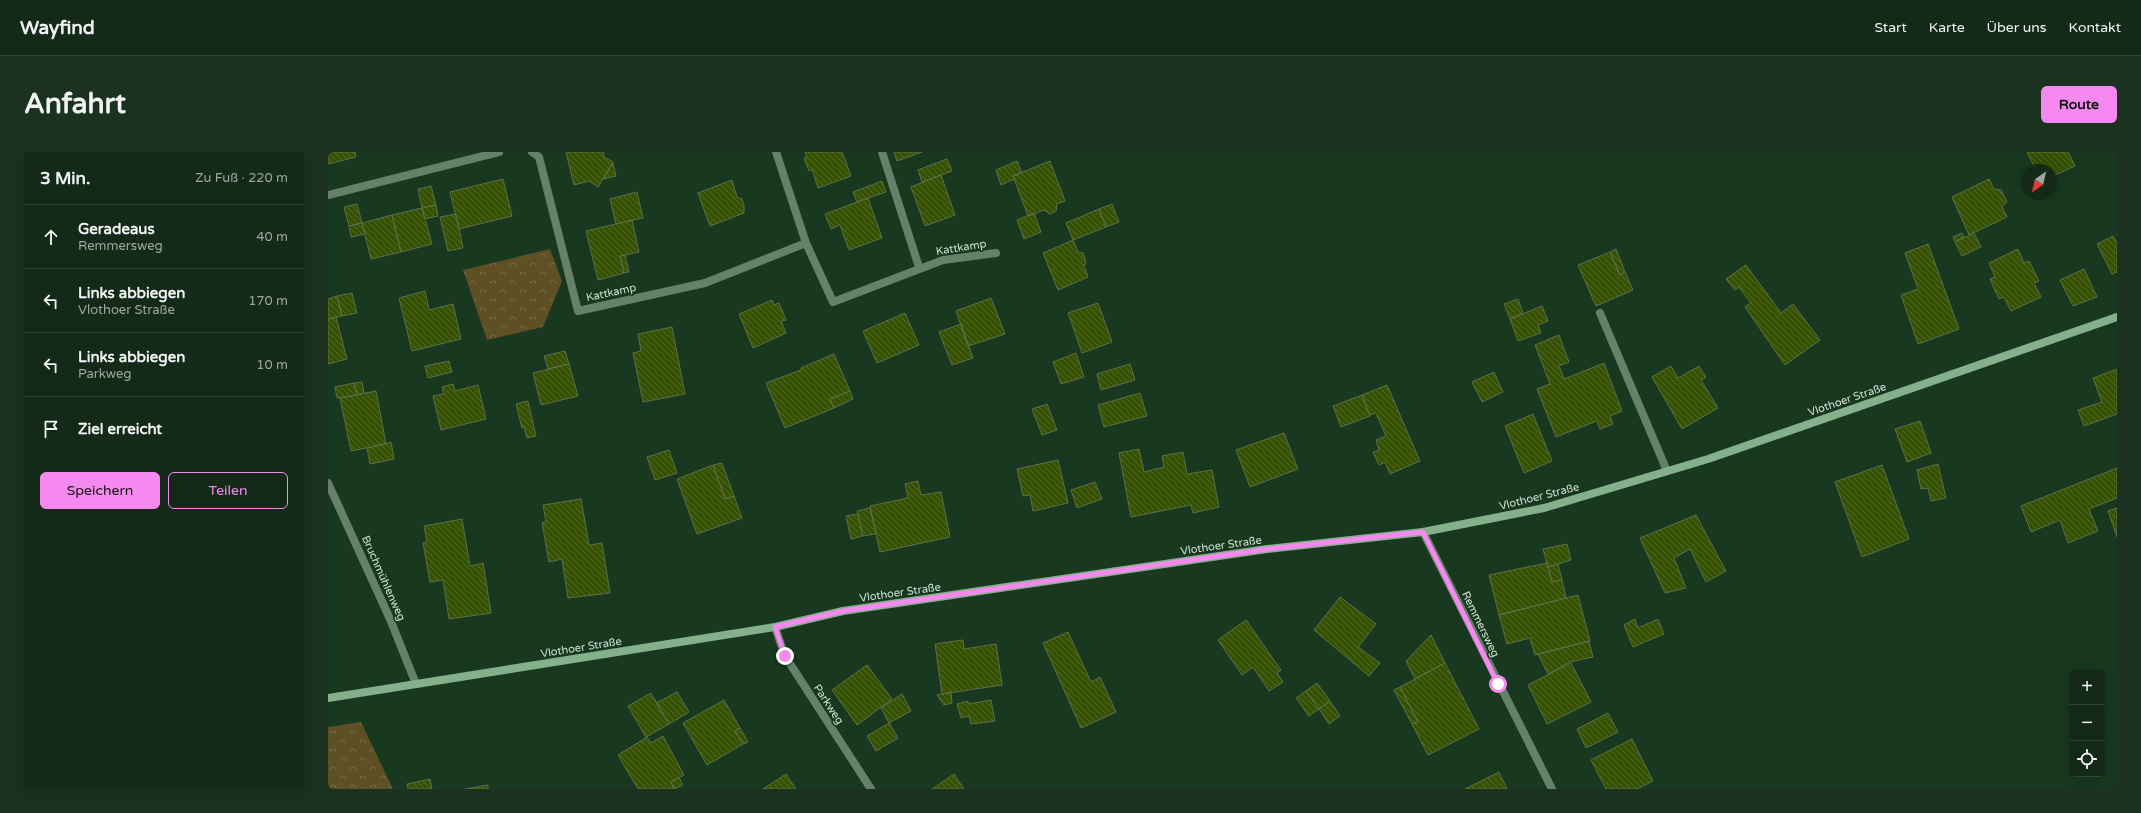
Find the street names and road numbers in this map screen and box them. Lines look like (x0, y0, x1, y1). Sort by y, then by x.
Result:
street label: Kattkamp (935, 237, 987, 258)
street label: Kattkamp (585, 281, 637, 304)
street label: Vlothoer Straße (1806, 380, 1888, 419)
street label: Vlothoer Straße (1498, 480, 1580, 513)
street label: Vlothoer Straße (1180, 533, 1263, 558)
street label: Bruchmühlenweg (359, 534, 408, 623)
street label: Vlothoer Straße (859, 580, 942, 605)
street label: Remmersweg (1459, 589, 1502, 659)
street label: Vlothoer Straße (540, 635, 623, 660)
street label: Parkweg (811, 682, 846, 727)

